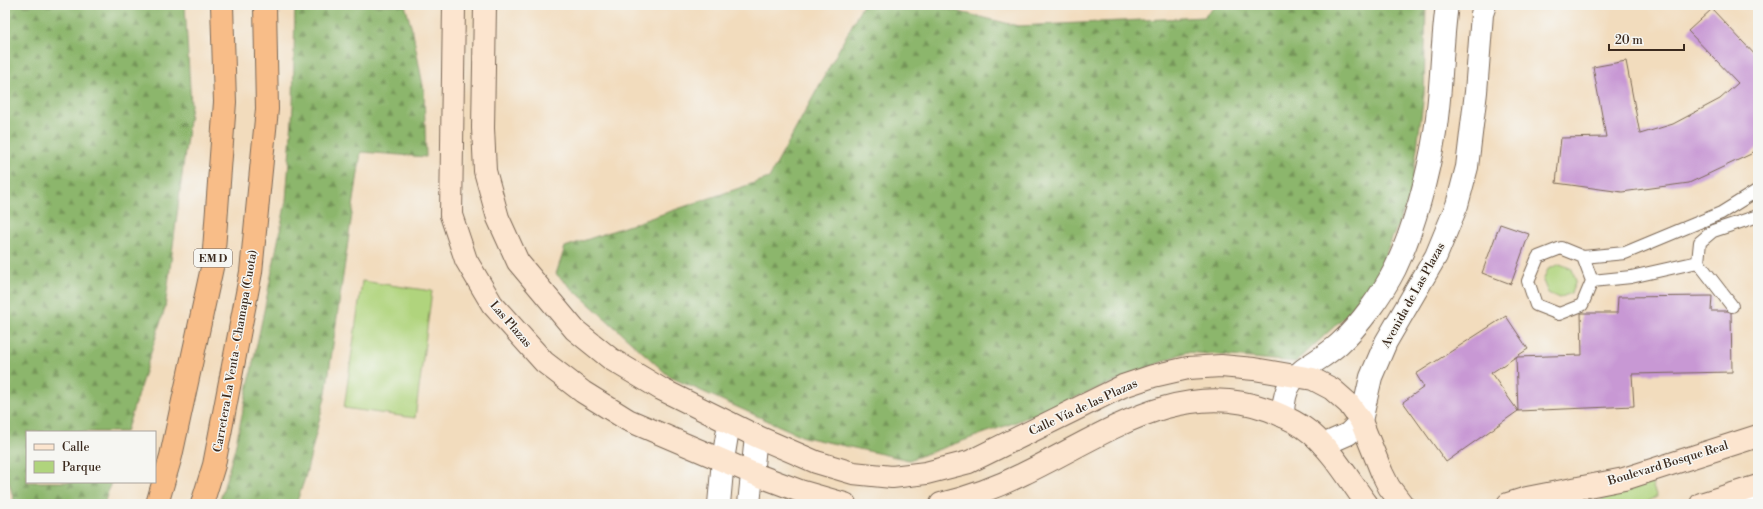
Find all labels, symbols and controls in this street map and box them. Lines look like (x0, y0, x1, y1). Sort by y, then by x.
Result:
scale bar (1609, 26, 1684, 52)
text: 20 m (1615, 33, 1643, 48)
street label: Avenida de Las Plazas (1378, 240, 1449, 351)
road number: EM D (194, 249, 232, 267)
street label: Carretera La Venta - Chamapa (Cuota) (210, 249, 261, 454)
street label: Las Plazas (486, 298, 535, 351)
street label: Calle Vía de las Plazas (1027, 376, 1140, 439)
legend (26, 431, 156, 483)
street label: Boulevard Bosque Real (1605, 438, 1731, 489)
text: Calle (62, 440, 89, 455)
text: Parque (62, 460, 101, 475)

